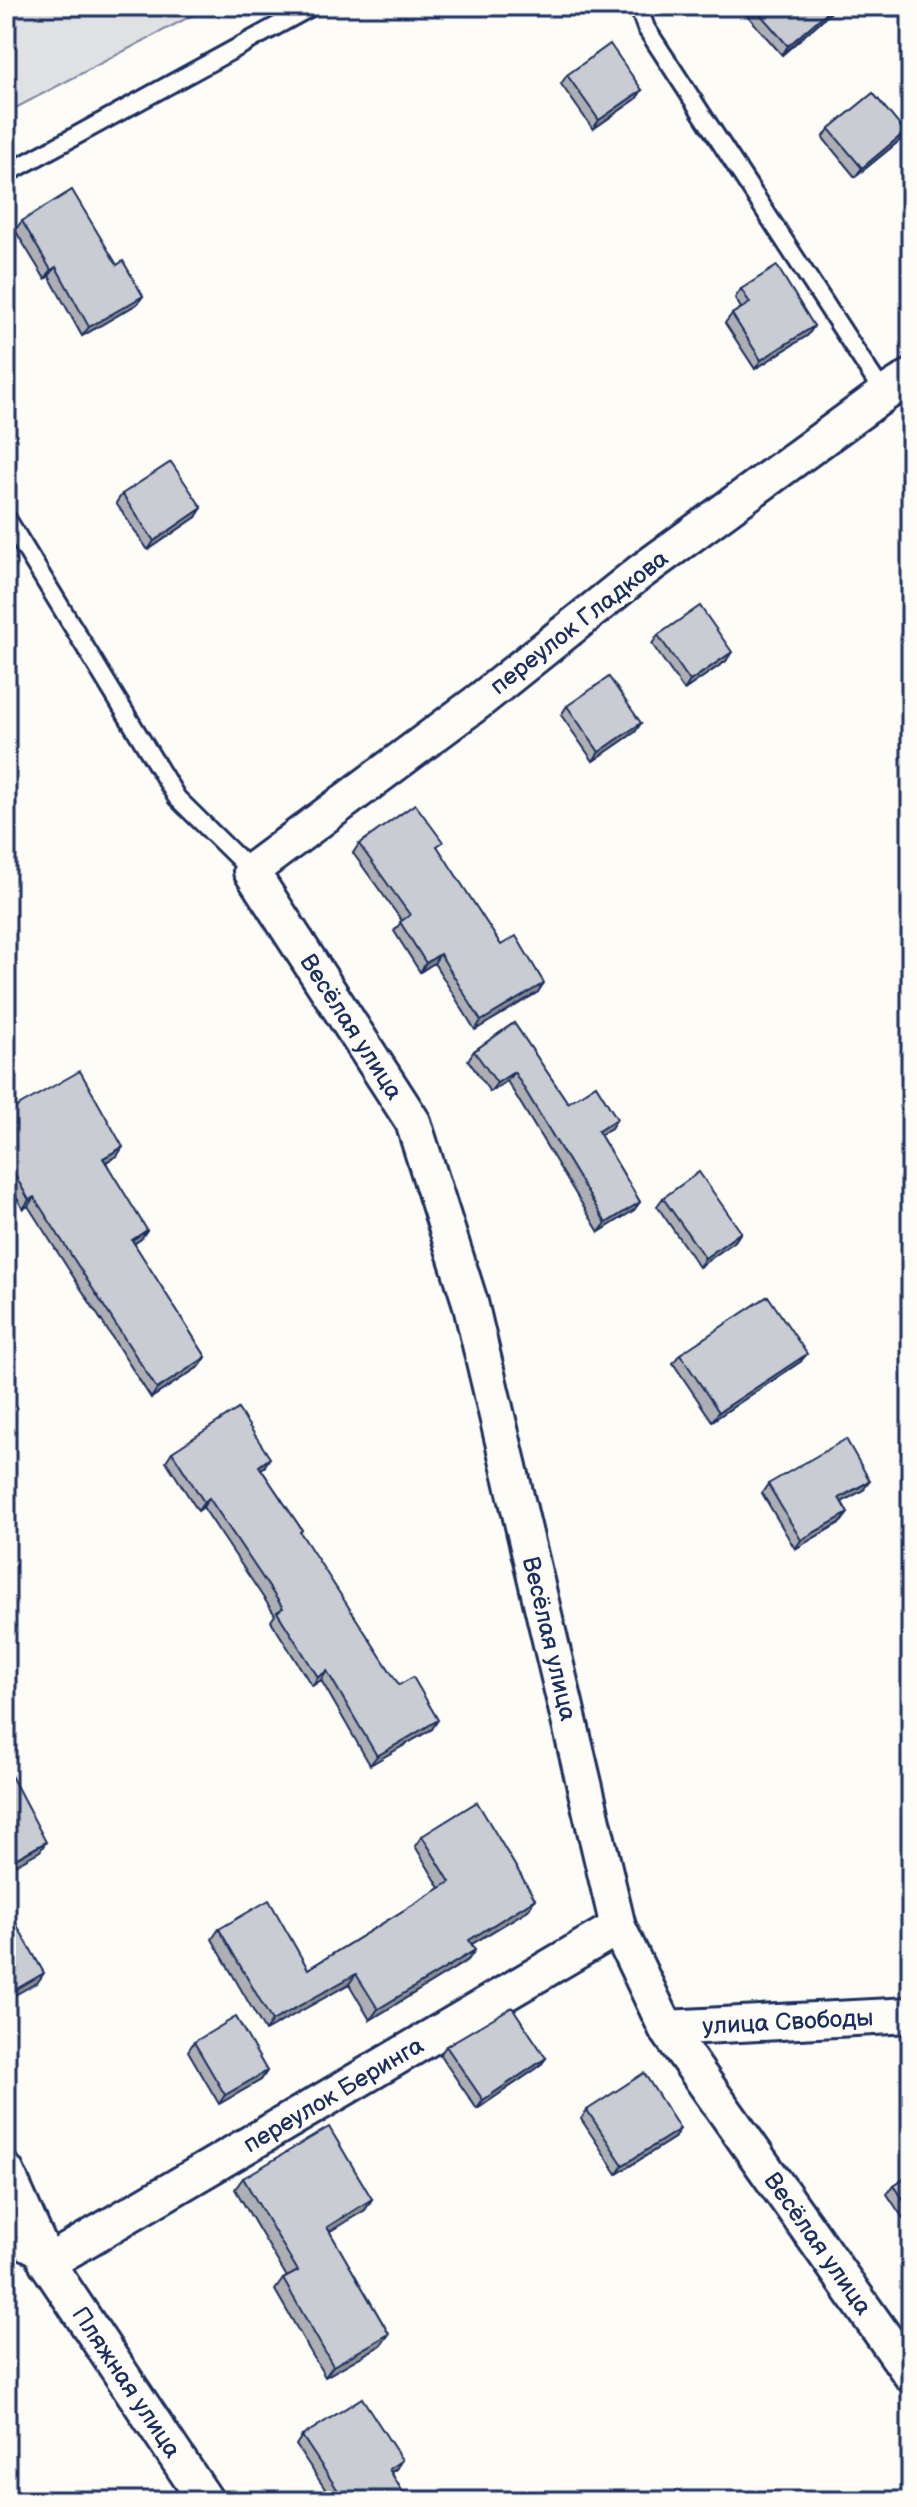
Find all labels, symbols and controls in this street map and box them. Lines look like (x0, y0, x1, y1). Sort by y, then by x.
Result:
street label: переулок Гладкова (485, 544, 674, 701)
street label: Весёлая улица (293, 949, 409, 1105)
street label: Весёлая улица (516, 1554, 583, 1724)
street label: улица Свободы (702, 2003, 874, 2041)
street label: переулок Беринга (238, 2031, 429, 2159)
street label: Весёлая улица (757, 2167, 878, 2321)
street label: Пляжная улица (65, 2301, 187, 2464)

